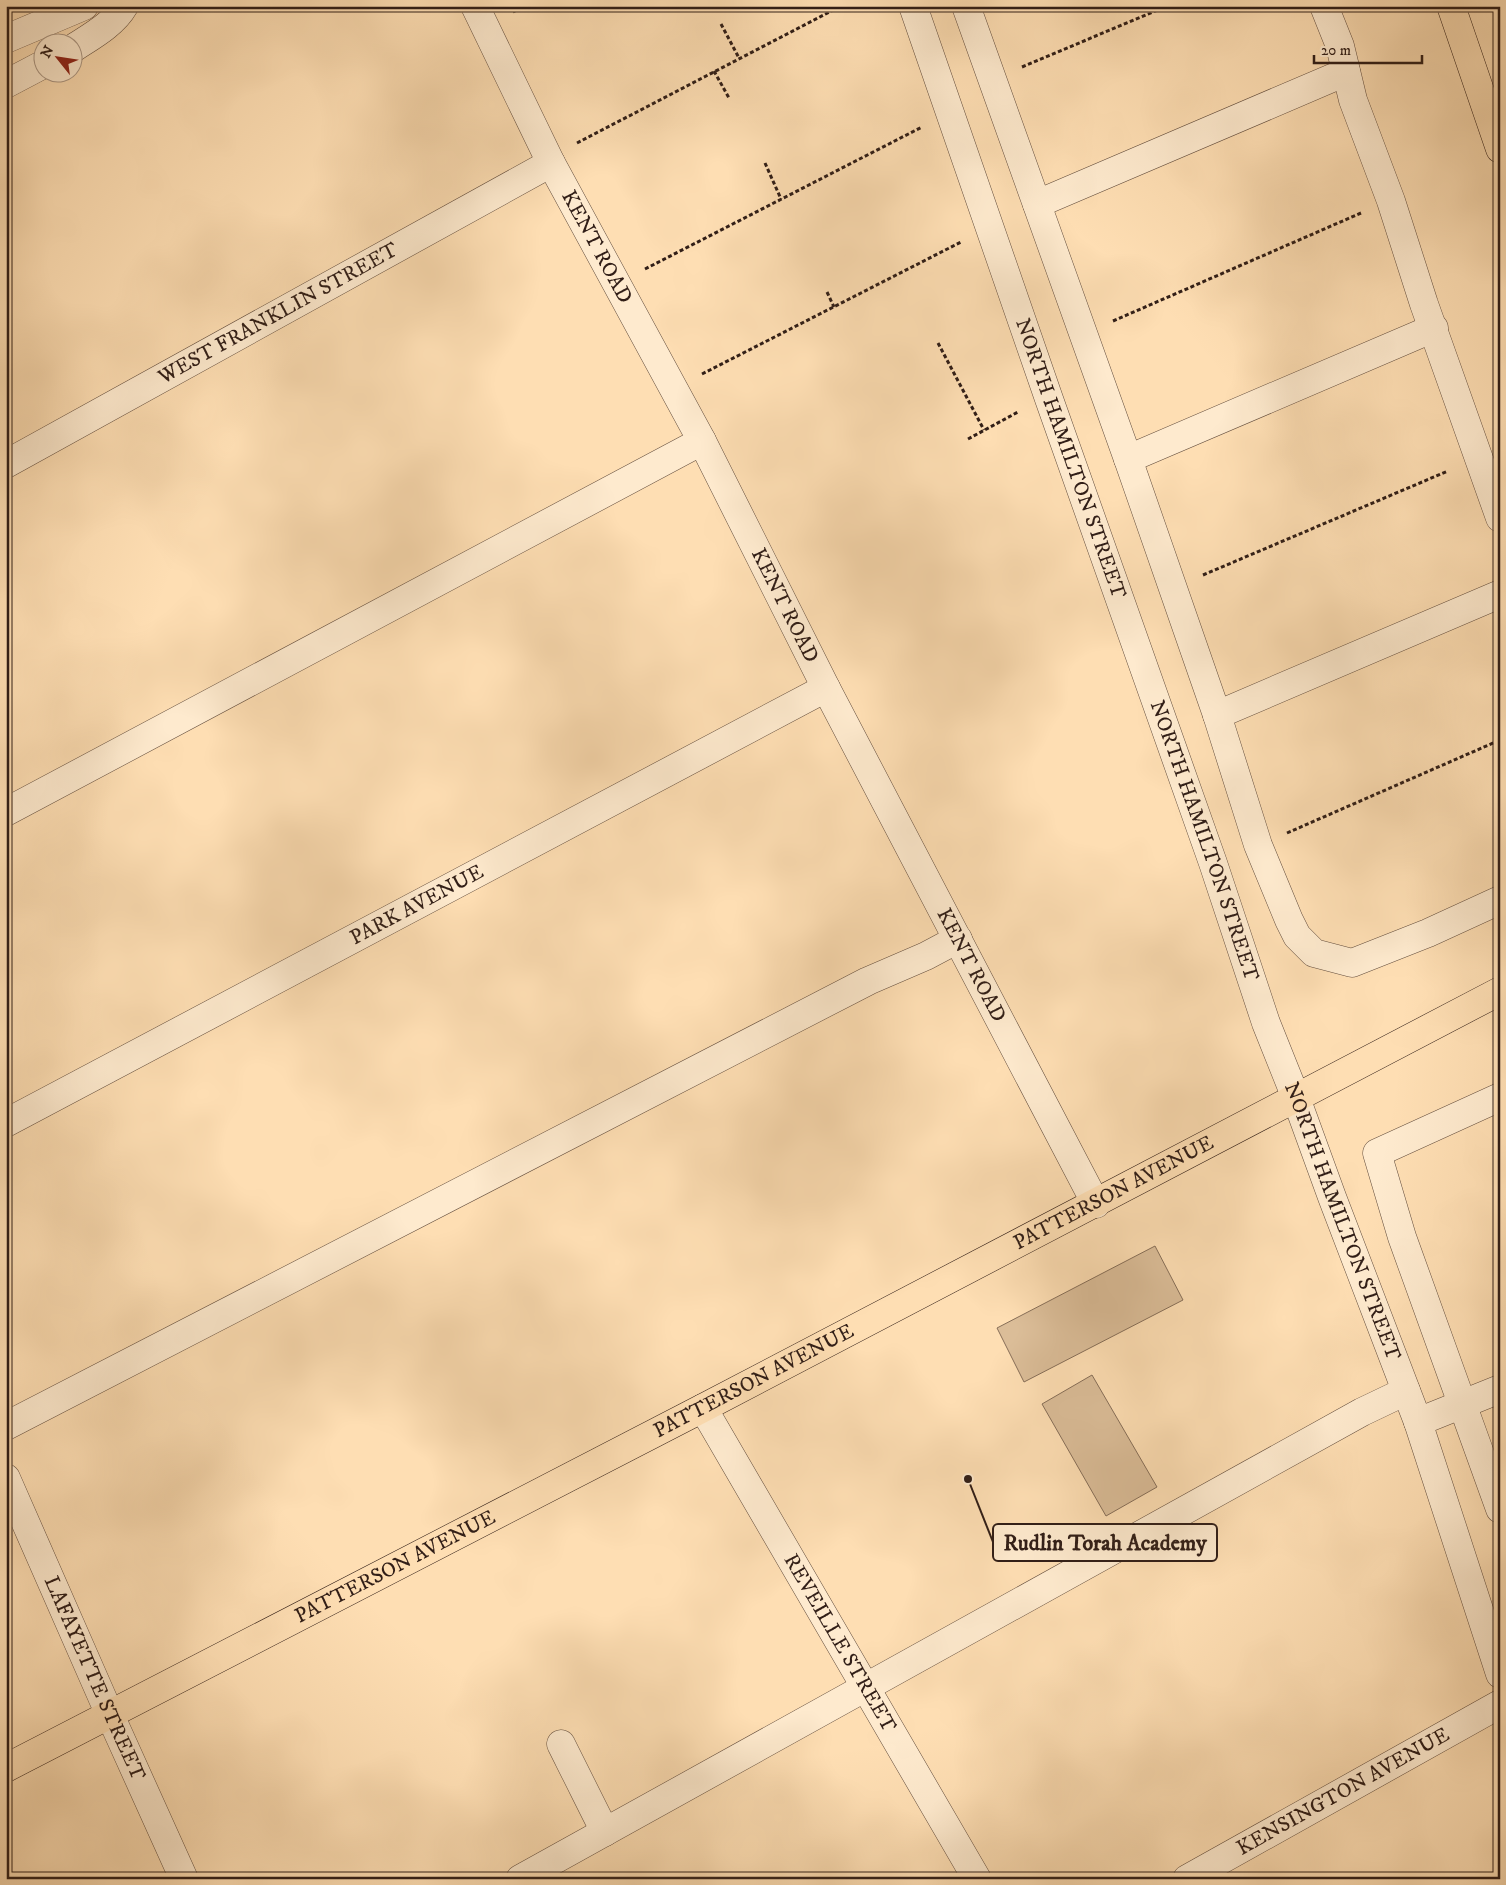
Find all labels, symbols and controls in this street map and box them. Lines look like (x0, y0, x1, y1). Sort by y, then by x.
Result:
north arrow (32, 32, 82, 82)
scale bar (1314, 32, 1421, 64)
text: 20 m (1321, 41, 1351, 60)
text: N (37, 42, 59, 61)
street label: KENT ROAD (555, 186, 638, 308)
street label: WEST FRANKLIN STREET (153, 237, 403, 391)
street label: NORTH HAMILTON STREET (1009, 315, 1131, 602)
street label: KENT ROAD (745, 544, 824, 667)
street label: NORTH HAMILTON STREET (1144, 697, 1264, 984)
street label: PARK AVENUE (345, 859, 488, 951)
street label: KENT ROAD (931, 904, 1012, 1027)
street label: NORTH HAMILTON STREET (1278, 1078, 1406, 1364)
street label: PATTERSON AVENUE (1009, 1130, 1218, 1256)
street label: PATTERSON AVENUE (649, 1318, 859, 1444)
street label: PATTERSON AVENUE (290, 1504, 500, 1630)
callout: Rudlin Torah Academy (993, 1524, 1217, 1561)
text: Rudlin Torah Academy (1003, 1530, 1207, 1557)
street label: REVEILLE STREET (778, 1549, 902, 1737)
street label: LAFAYETTE STREET (38, 1572, 151, 1785)
street label: KENSINGTON AVENUE (1232, 1722, 1454, 1862)

